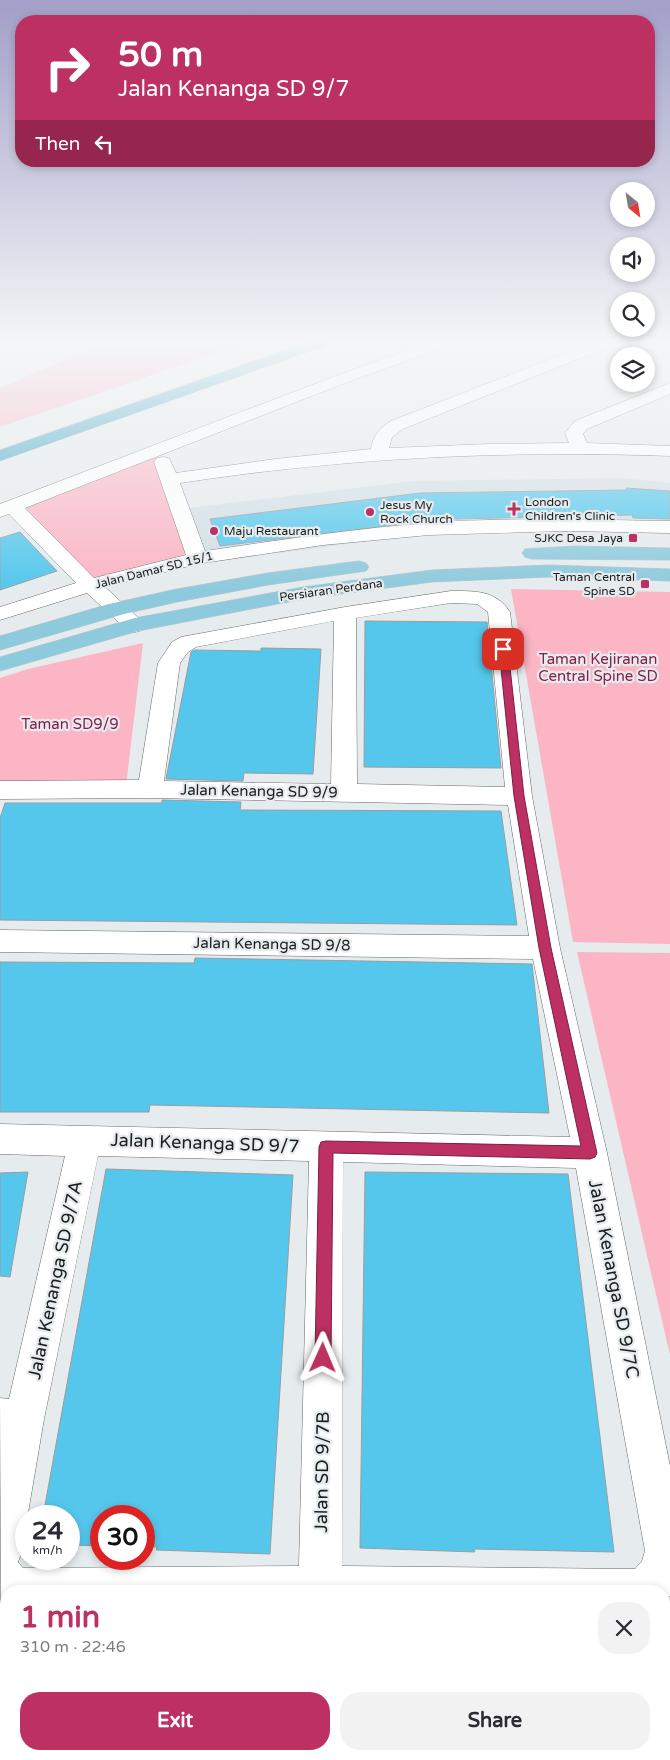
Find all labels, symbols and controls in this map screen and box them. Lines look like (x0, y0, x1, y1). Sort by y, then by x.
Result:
text: 50 m (118, 34, 203, 76)
icon: right (35, 35, 100, 100)
text: Jalan Kenanga SD 9/7 (118, 76, 349, 102)
icon: left (90, 130, 118, 158)
text: Then (35, 133, 80, 155)
north arrow (610, 182, 655, 228)
map controls (610, 182, 655, 392)
button: sound (610, 237, 655, 282)
button: search (610, 292, 655, 337)
button: layers (610, 347, 655, 392)
place label: London Children's Clinic (525, 495, 615, 523)
place label: Jesus My Rock Church (380, 498, 453, 526)
marker: London Children's Clinic (507, 502, 521, 516)
marker: Jesus My Rock Church (364, 506, 376, 518)
place label: Maju Restaurant (224, 524, 319, 538)
marker: Maju Restaurant (208, 525, 220, 537)
place label: SJKC Desa Jaya (534, 531, 623, 545)
marker: SJKC Desa Jaya (627, 532, 639, 544)
street label: Jalan Damar SD 15/1 (94, 549, 214, 591)
place label: Taman Central Spine SD (553, 570, 635, 598)
street label: Persiaran Perdana (279, 576, 383, 604)
marker: Taman Central Spine SD (639, 578, 651, 590)
pin (482, 628, 524, 670)
icon: arrive (489, 635, 517, 663)
park label: Taman Kejiranan Central Spine SD (538, 650, 658, 685)
park label: Taman SD9/9 (21, 715, 119, 733)
street label: Jalan Kenanga SD 9/9 (180, 781, 338, 801)
street label: Jalan Kenanga SD 9/8 (193, 934, 351, 954)
street label: Jalan Kenanga SD 9/7 (110, 1129, 300, 1157)
street label: Jalan Kenanga SD 9/7C (584, 1178, 644, 1380)
street label: Jalan Kenanga SD 9/7A (23, 1179, 87, 1381)
position arrow (296, 1331, 348, 1383)
street label: Jalan SD 9/7B (310, 1411, 334, 1533)
speed limit sign: 30 (90, 1505, 155, 1570)
text: 24 (32, 1516, 63, 1546)
text: km/h (32, 1543, 63, 1557)
text: 1 min (20, 1599, 100, 1636)
button: close (598, 1602, 650, 1654)
text: 310 m · 22:46 (20, 1637, 126, 1657)
button: Exit (20, 1692, 330, 1750)
button: Share (340, 1692, 650, 1750)

